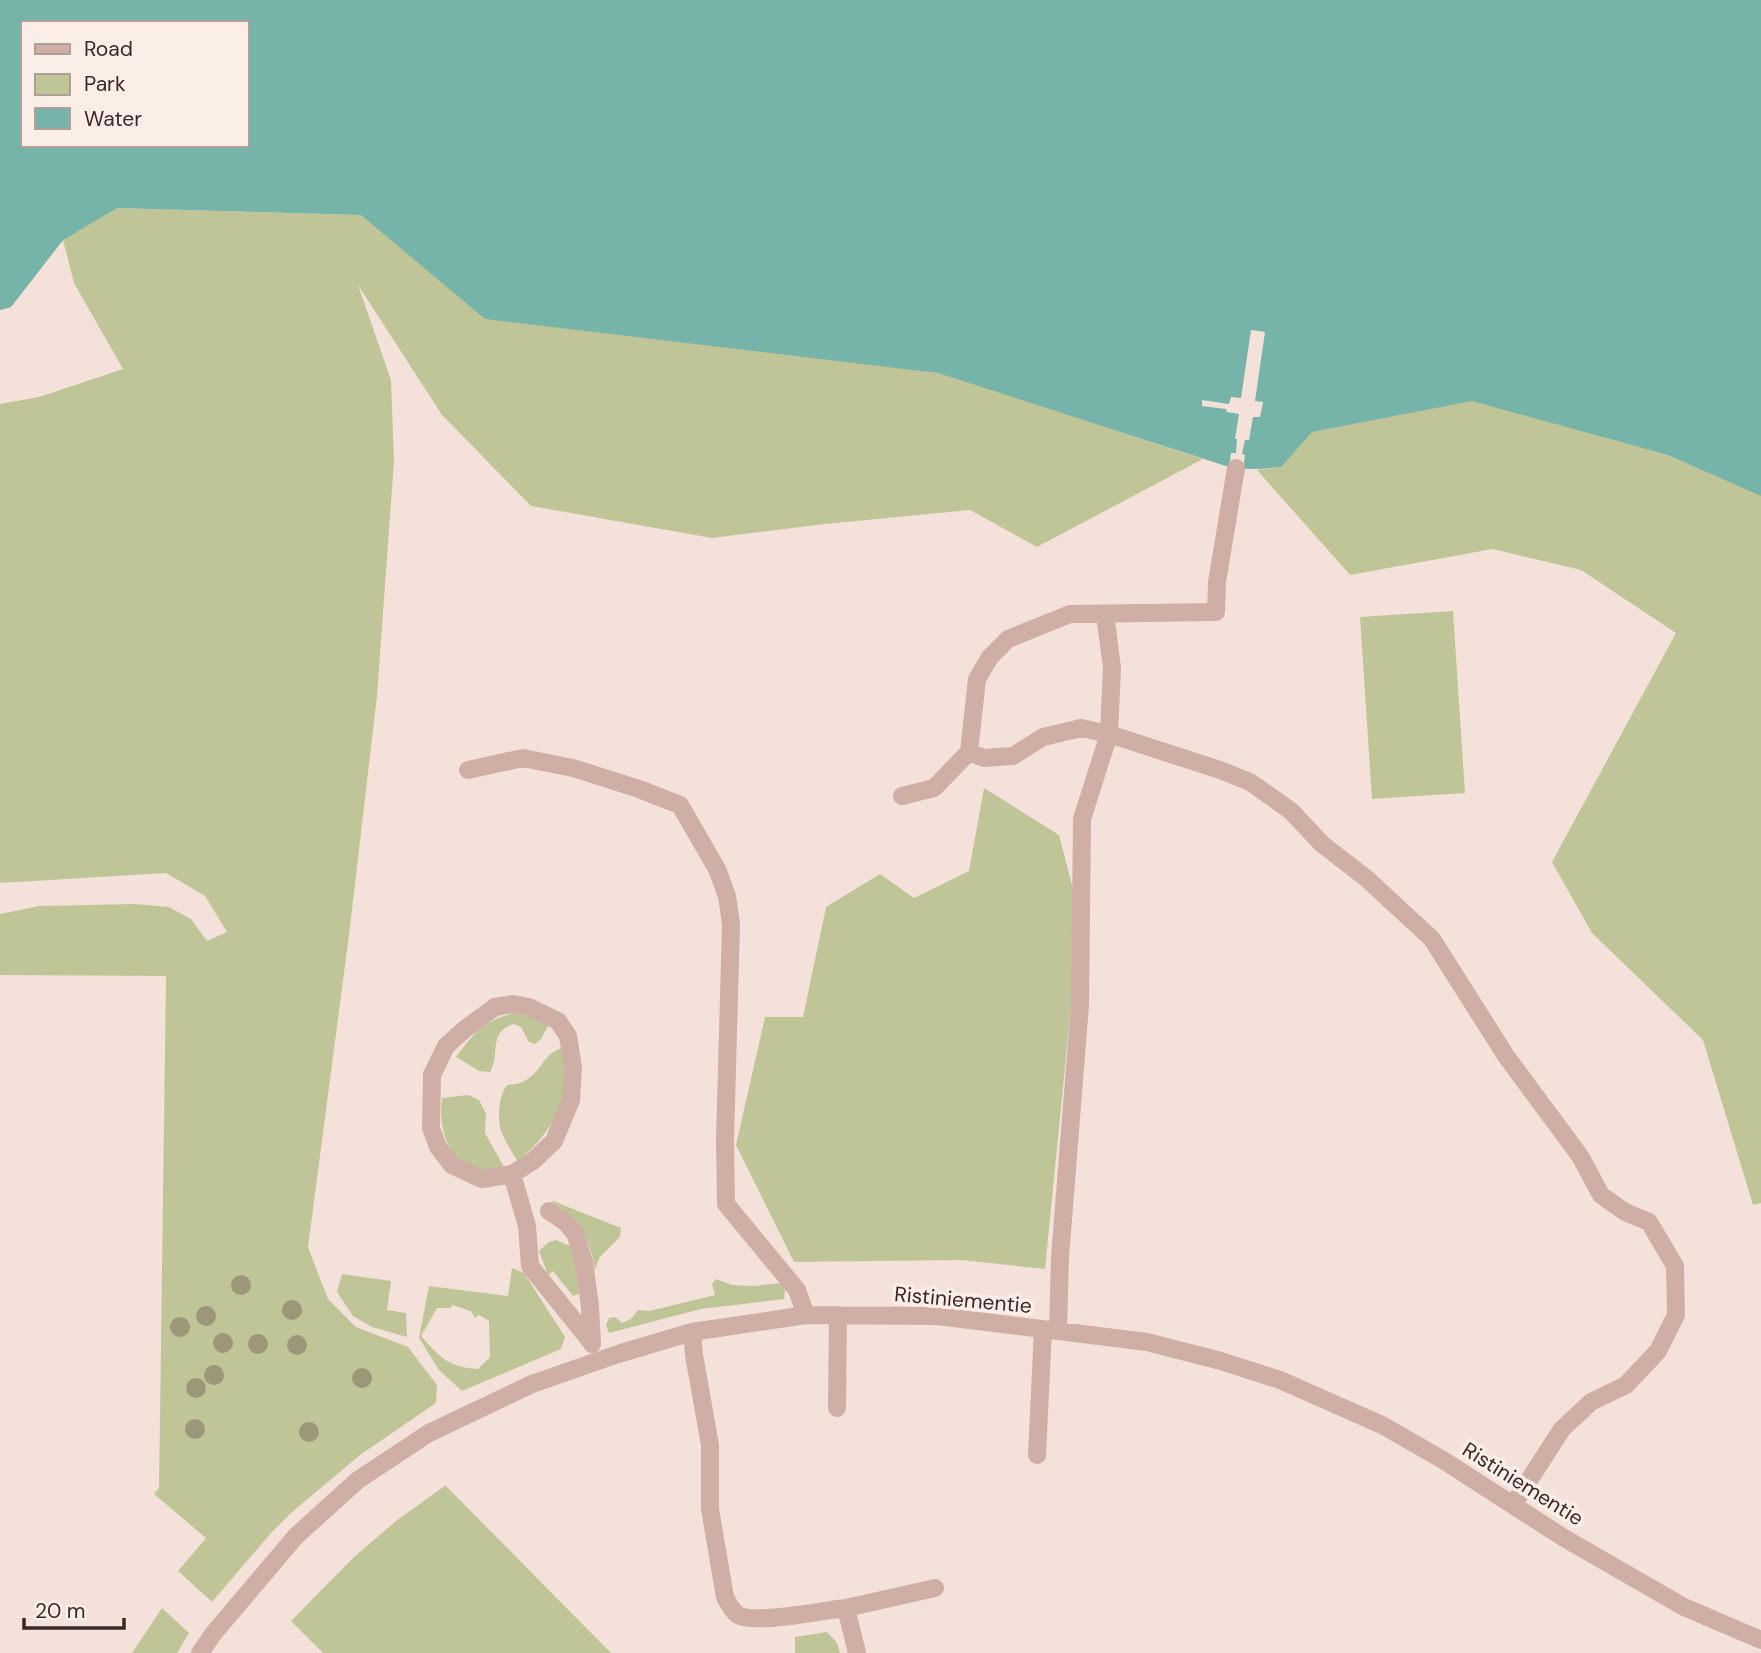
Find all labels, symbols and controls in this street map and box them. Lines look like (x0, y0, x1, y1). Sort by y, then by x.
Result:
legend (21, 21, 248, 147)
text: Road (84, 35, 133, 63)
text: Park (84, 70, 126, 98)
text: Water (84, 105, 142, 133)
street label: Ristiniementie (893, 1280, 1033, 1320)
street label: Ristiniementie (1457, 1436, 1589, 1532)
scale bar (24, 1586, 124, 1630)
text: 20 m (35, 1597, 86, 1625)

